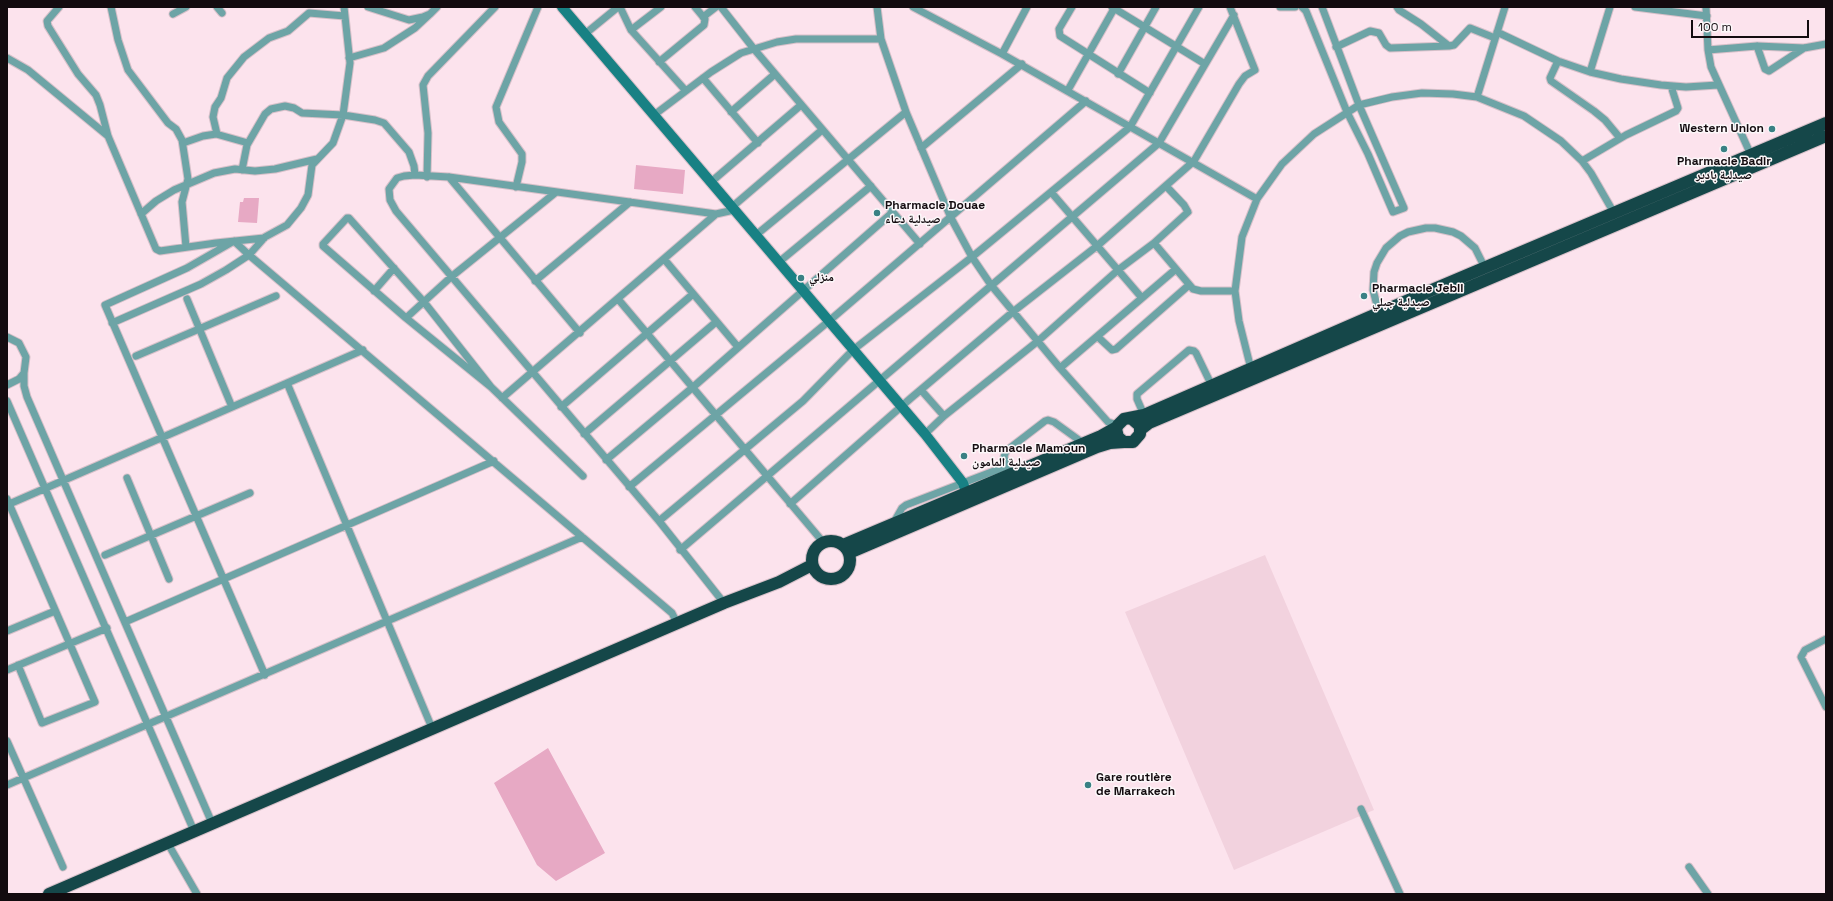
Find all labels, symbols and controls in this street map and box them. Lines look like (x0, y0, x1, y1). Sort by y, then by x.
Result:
scale bar (1693, 12, 1811, 38)
text: 100 m (1698, 19, 1732, 35)
place label: Western Union (1679, 122, 1764, 136)
marker: Western Union (1767, 124, 1777, 134)
marker: Pharmacie Badir صيدلية بادير (1719, 144, 1729, 154)
place label: Pharmacie Badir صيدلية بادير (1677, 155, 1771, 183)
place label: Pharmacie Douae صيدلية دعاء (885, 199, 985, 227)
marker: Pharmacie Douae صيدلية دعاء (872, 208, 882, 218)
place label: منزلي (809, 271, 834, 285)
marker: منزلي (796, 273, 806, 283)
place label: Pharmacie Jebli صيدلية جبلي (1372, 282, 1463, 310)
marker: Pharmacie Jebli صيدلية جبلي (1359, 291, 1369, 301)
place label: Pharmacie Mamoun صيدلية المامون (972, 442, 1085, 470)
marker: Pharmacie Mamoun صيدلية المامون (959, 451, 969, 461)
place label: Gare routière de Marrakech (1096, 771, 1175, 799)
marker: Gare routière de Marrakech (1083, 780, 1093, 790)

